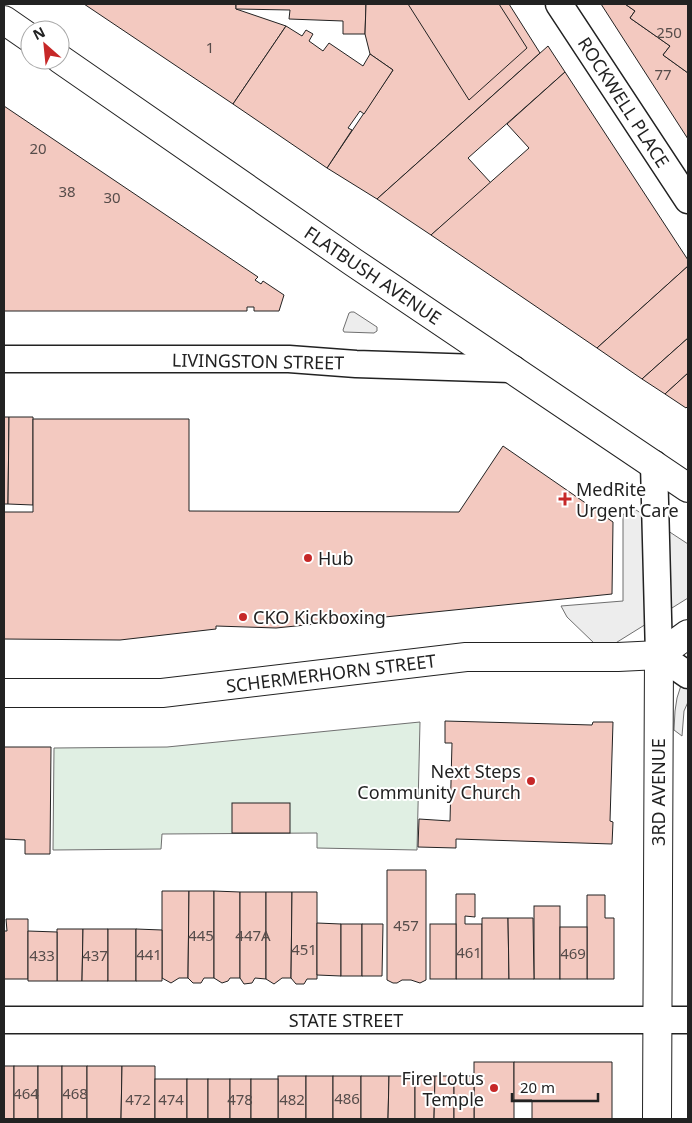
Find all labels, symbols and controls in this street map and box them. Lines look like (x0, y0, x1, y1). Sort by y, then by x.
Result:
north arrow (20, 20, 70, 70)
text: N (29, 22, 48, 44)
house number: 250 (656, 22, 682, 42)
street label: ROCKWELL PLACE (573, 32, 675, 172)
house number: 1 (206, 37, 214, 57)
house number: 77 (654, 64, 672, 84)
house number: 20 (29, 138, 47, 158)
house number: 38 (58, 181, 76, 201)
house number: 30 (103, 187, 121, 207)
street label: FLATBUSH AVENUE (300, 220, 446, 330)
street label: LIVINGSTON STREET (172, 347, 344, 375)
place label: MedRite Urgent Care (576, 477, 679, 522)
marker: MedRite Urgent Care (558, 492, 572, 506)
place label: Hub (318, 546, 354, 570)
marker: Hub (302, 552, 314, 564)
place label: CKO Kickboxing (253, 605, 386, 629)
marker: CKO Kickboxing (237, 611, 249, 623)
street label: SCHERMERHORN STREET (225, 648, 437, 698)
street label: 3RD AVENUE (646, 738, 670, 846)
place label: Next Steps Community Church (357, 759, 521, 804)
marker: Next Steps Community Church (525, 775, 537, 787)
house number: 457 (393, 915, 419, 935)
house number: 445 (188, 925, 214, 945)
house number: 447A (235, 925, 271, 945)
house number: 451 (291, 939, 317, 959)
house number: 461 (456, 942, 482, 962)
house number: 469 (560, 943, 586, 963)
house number: 441 (136, 944, 162, 964)
house number: 433 (29, 945, 55, 965)
house number: 437 (82, 945, 108, 965)
street label: STATE STREET (289, 1008, 403, 1032)
place label: Fire Lotus Temple (402, 1066, 484, 1111)
scale bar (512, 1070, 598, 1102)
text: 20 m (520, 1077, 555, 1097)
marker: Fire Lotus Temple (488, 1082, 500, 1094)
house number: 464 (13, 1083, 39, 1103)
house number: 468 (62, 1083, 88, 1103)
house number: 486 (334, 1088, 360, 1108)
house number: 472 (125, 1089, 151, 1109)
house number: 474 (158, 1089, 184, 1109)
house number: 478 (227, 1089, 253, 1109)
house number: 482 (279, 1089, 305, 1109)

